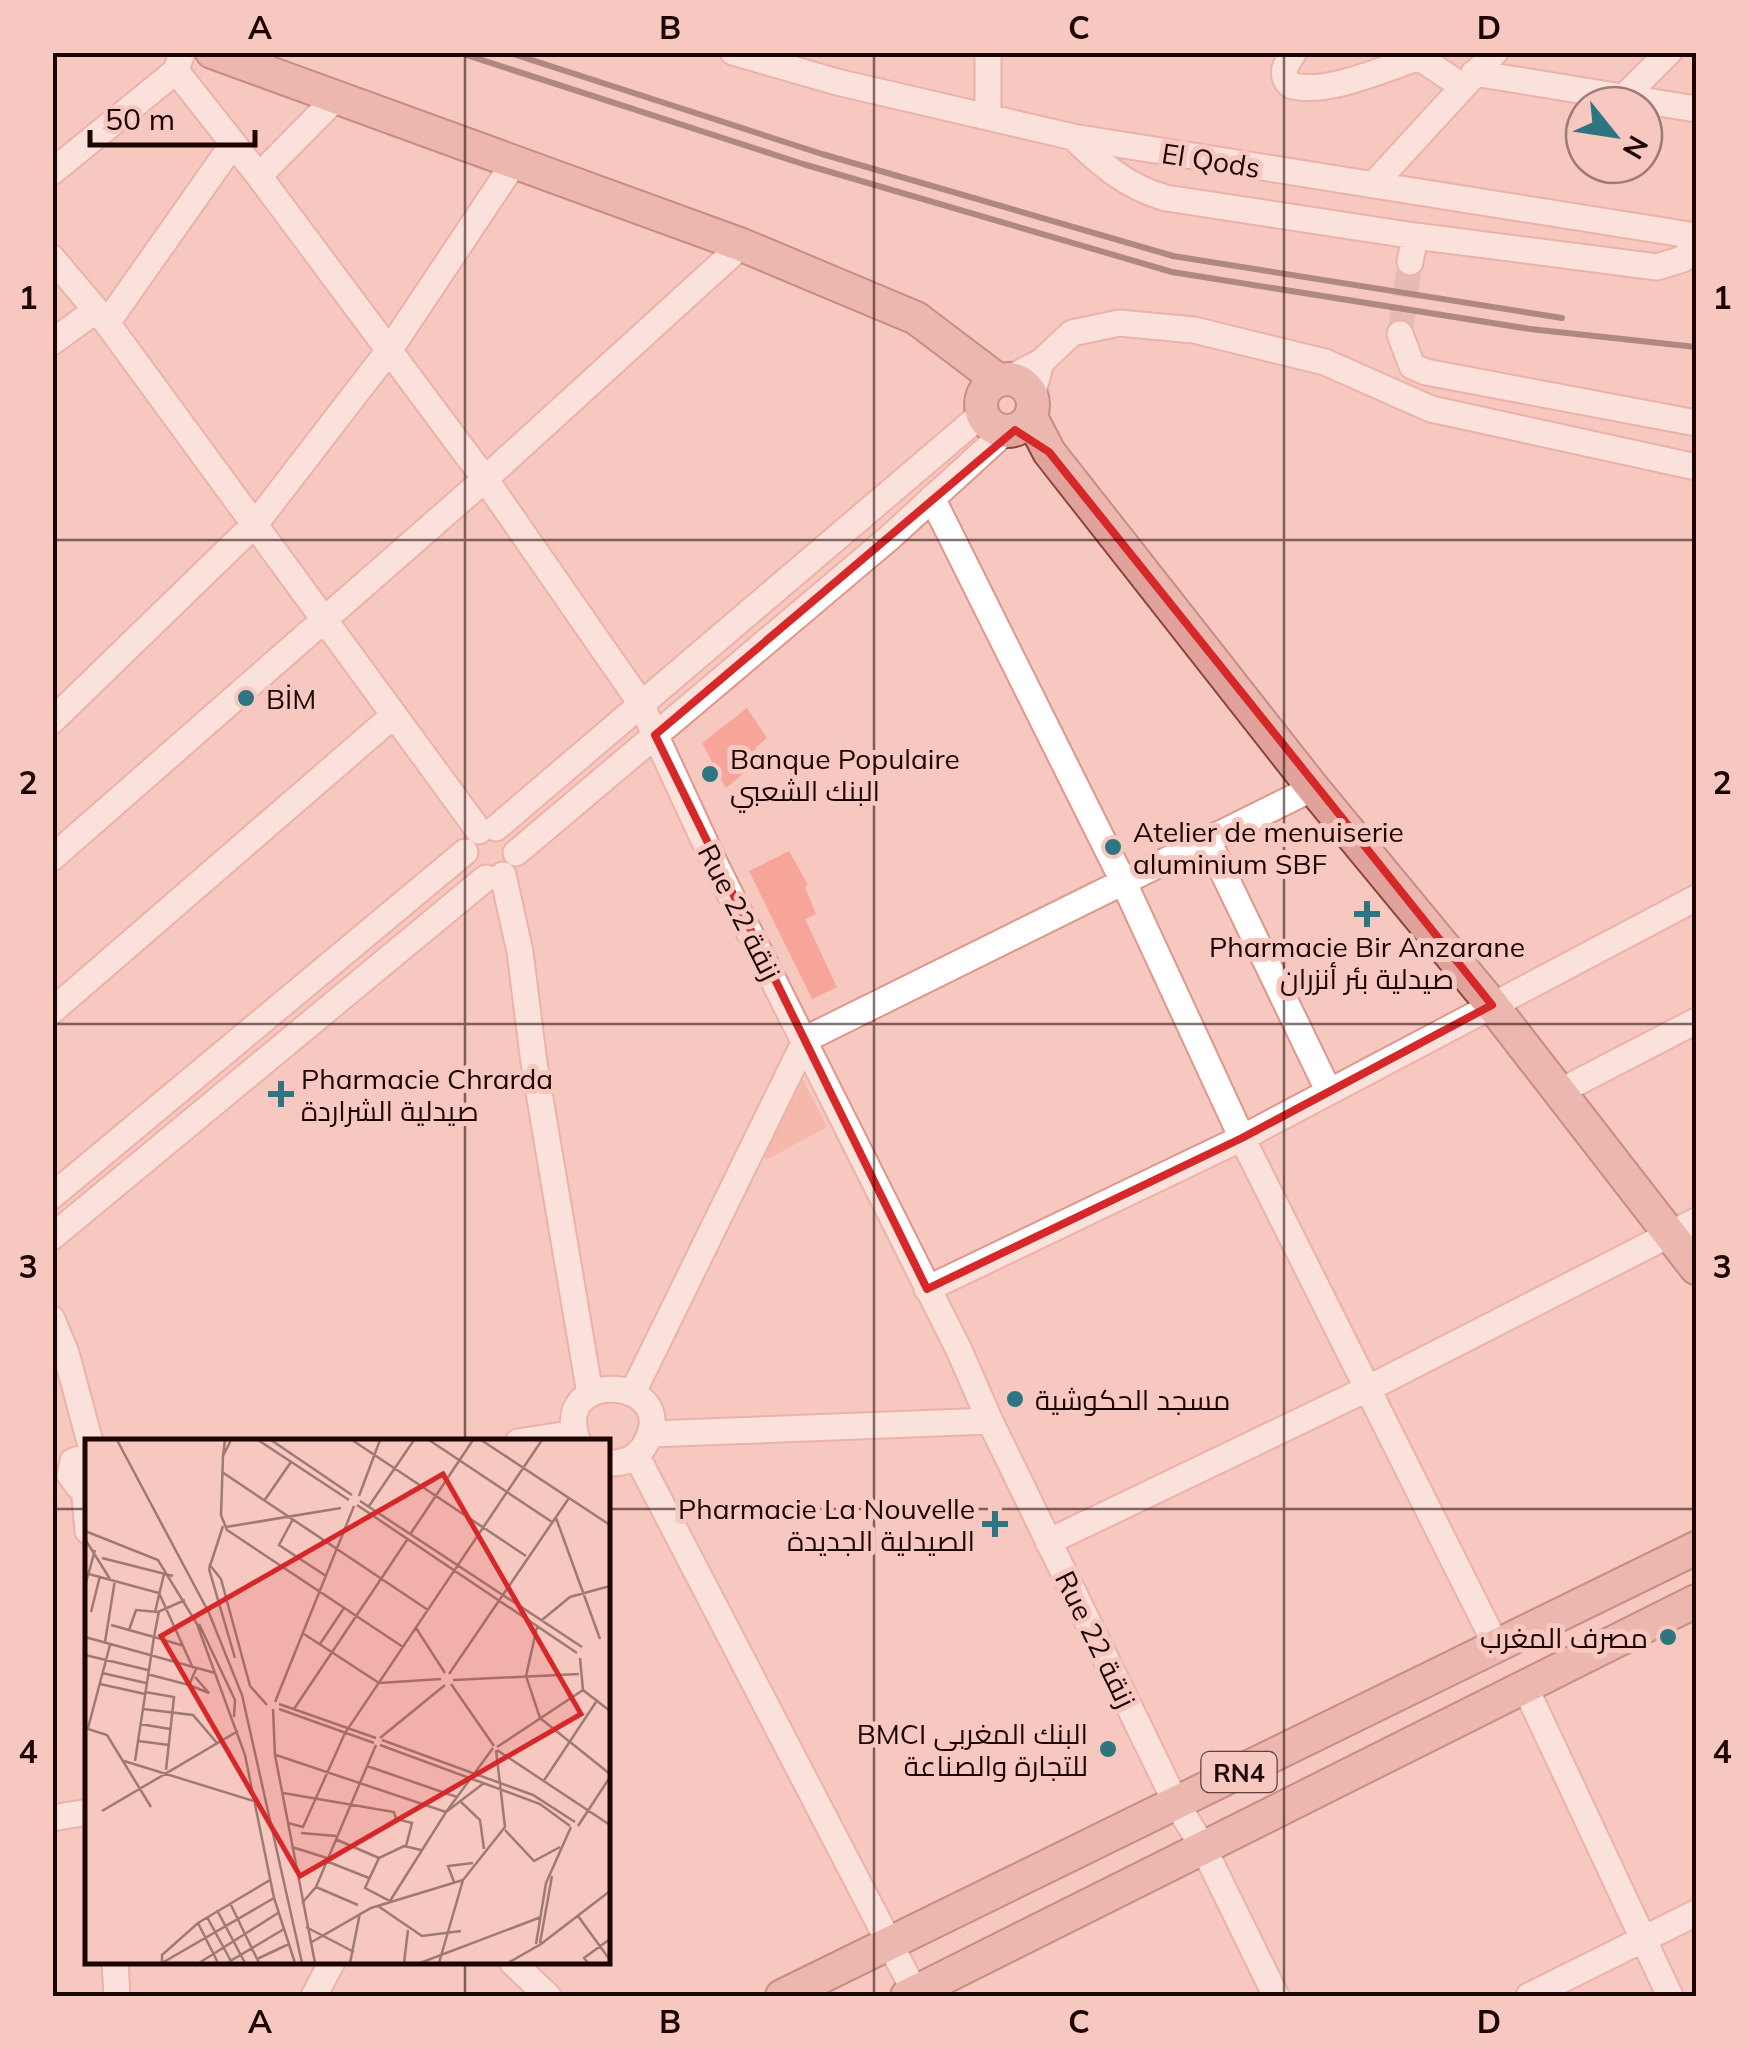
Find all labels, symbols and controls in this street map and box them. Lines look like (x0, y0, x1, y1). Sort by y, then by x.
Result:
text: A (248, 7, 272, 47)
text: B (659, 7, 681, 47)
text: C (1068, 7, 1090, 47)
text: D (1477, 7, 1501, 47)
scale bar (90, 85, 255, 147)
north arrow (1564, 85, 1664, 185)
text: 50 m (105, 100, 175, 138)
text: N (1616, 130, 1657, 166)
street label: El Qods (1160, 135, 1262, 185)
text: 1 (18, 277, 38, 317)
text: 1 (1712, 277, 1732, 317)
place label: BİM (266, 681, 316, 716)
marker: BİM (235, 687, 257, 709)
place label: Banque Populaire البنك الشعبي (730, 741, 960, 813)
text: 2 (18, 762, 38, 802)
text: 2 (1712, 762, 1732, 802)
marker: Banque Populaire البنك الشعبي (699, 763, 721, 785)
place label: Atelier de menuiserie aluminium SBF (1133, 814, 1404, 881)
marker: Atelier de menuiserie aluminium SBF (1102, 836, 1124, 858)
street label: Rue 22 زنقة (691, 838, 789, 986)
marker: Pharmacie Bir Anzarane صيدلية بئر أنزران (1356, 903, 1378, 925)
place label: Pharmacie Bir Anzarane صيدلية بئر أنزران (1209, 929, 1525, 996)
place label: Pharmacie Chrarda صيدلية الشراردة (301, 1061, 553, 1128)
marker: Pharmacie Chrarda صيدلية الشراردة (270, 1083, 292, 1105)
text: 3 (18, 1246, 38, 1286)
text: 3 (1712, 1246, 1732, 1286)
place label: مسجد الحكوشية (1035, 1382, 1231, 1417)
marker: مسجد الحكوشية (1004, 1388, 1026, 1410)
inset map (85, 1439, 610, 1964)
place label: Pharmacie La Nouvelle الصيدلية الجديدة (678, 1491, 975, 1558)
marker: Pharmacie La Nouvelle الصيدلية الجديدة (984, 1513, 1006, 1535)
street label: Rue 22 زنقة (1048, 1565, 1144, 1713)
place label: مصرف المغرب (1480, 1620, 1648, 1655)
marker: مصرف المغرب (1657, 1626, 1679, 1648)
place label: BMCI البنك المغربي للتجارة والصناعة (857, 1716, 1088, 1783)
text: 4 (18, 1731, 38, 1771)
text: 4 (1712, 1731, 1732, 1771)
marker: BMCI البنك المغربي للتجارة والصناعة (1097, 1738, 1119, 1760)
road number: RN4 (1202, 1752, 1276, 1792)
text: A (248, 2001, 272, 2041)
text: B (659, 2001, 681, 2041)
text: C (1068, 2001, 1090, 2041)
text: D (1477, 2001, 1501, 2041)

